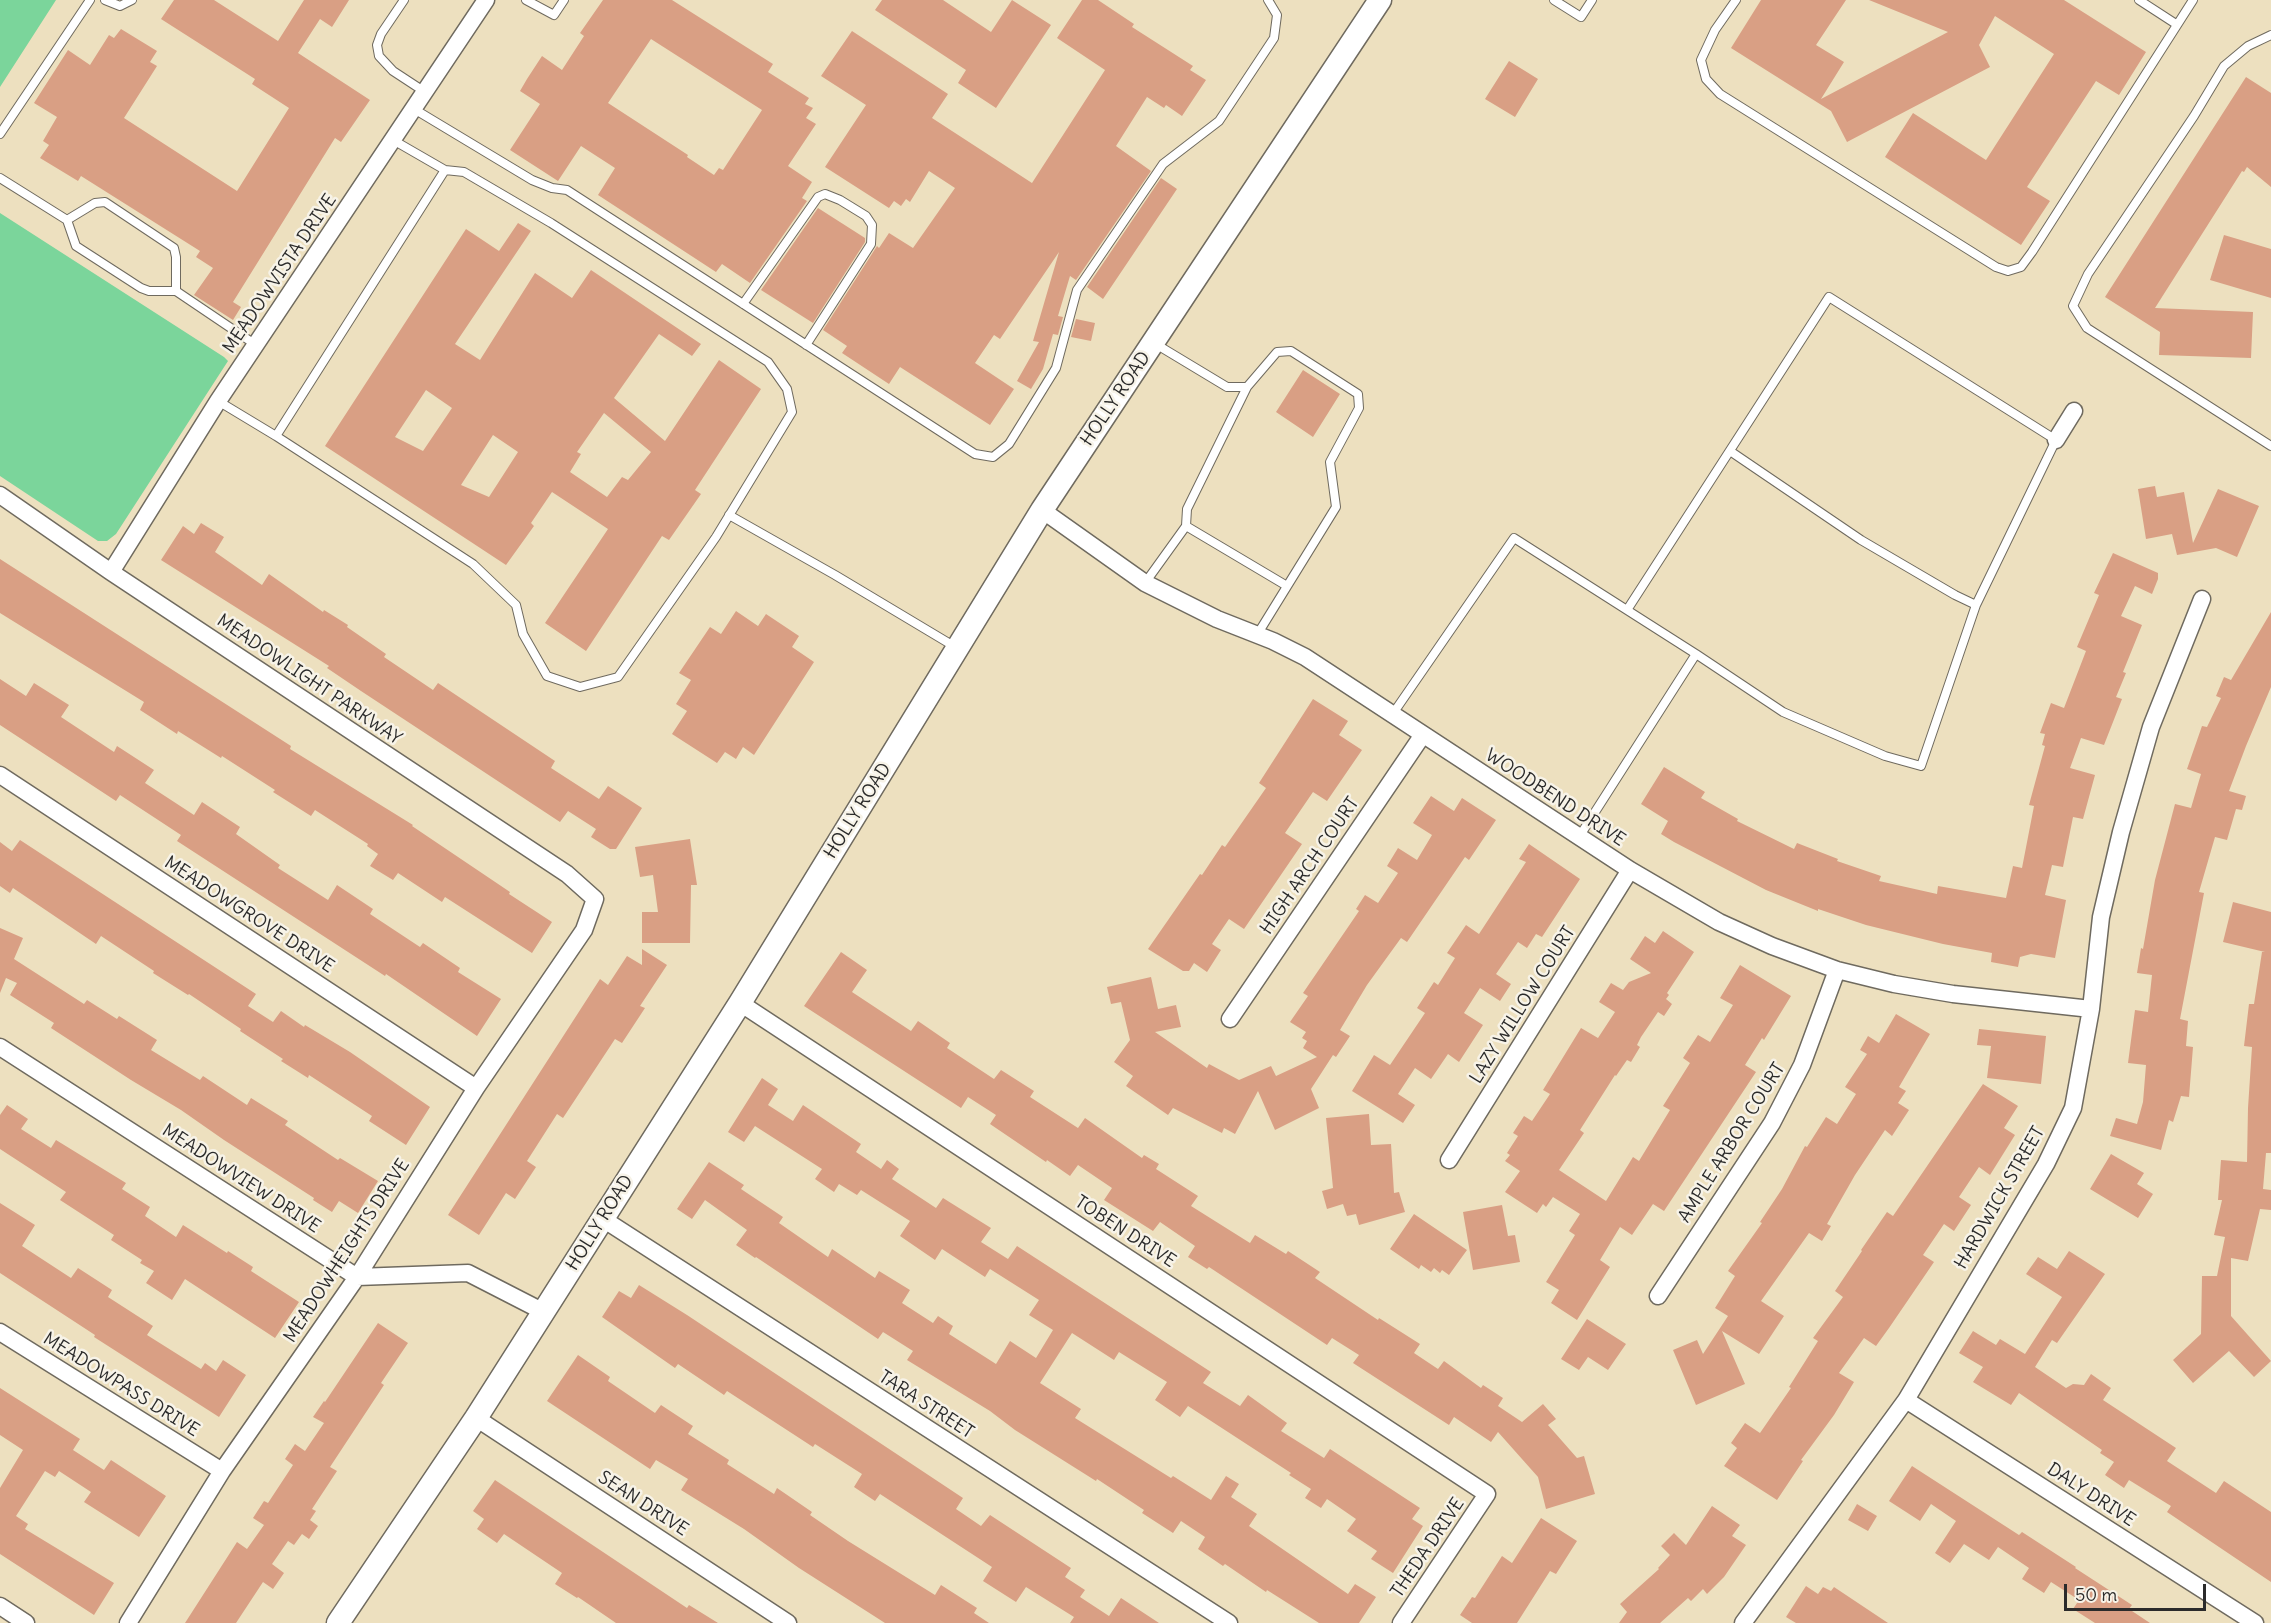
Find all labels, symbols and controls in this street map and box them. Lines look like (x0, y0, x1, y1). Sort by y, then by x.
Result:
street label: MEADOWVISTA DRIVE (219, 190, 341, 358)
street label: HOLLY ROAD (1077, 348, 1155, 450)
street label: MEADOWLIGHT PARKWAY (213, 610, 405, 750)
street label: WOODBEND DRIVE (1481, 745, 1629, 851)
street label: HOLLY ROAD (820, 759, 896, 863)
street label: HIGH ARCH COURT (1256, 793, 1364, 939)
street label: MEADOWGROVE DRIVE (160, 852, 338, 978)
street label: LAZY WILLOW COURT (1466, 922, 1580, 1088)
street label: AMPLE ARBOR COURT (1674, 1059, 1790, 1227)
street label: MEADOWVIEW DRIVE (158, 1120, 324, 1238)
street label: HARDWICK STREET (1950, 1123, 2050, 1273)
street label: MEADOWHEIGHTS DRIVE (280, 1155, 414, 1347)
street label: HOLLY ROAD (562, 1171, 638, 1275)
street label: TOBEN DRIVE (1071, 1191, 1179, 1273)
street label: MEADOWPASS DRIVE (39, 1328, 203, 1442)
street label: TARA STREET (874, 1366, 978, 1444)
street label: DALY DRIVE (2043, 1459, 2139, 1531)
street label: SEAN DRIVE (594, 1467, 692, 1541)
street label: THEDA DRIVE (1387, 1494, 1469, 1602)
scale bar (2067, 1572, 2210, 1610)
text: 50 m (2075, 1583, 2117, 1606)

